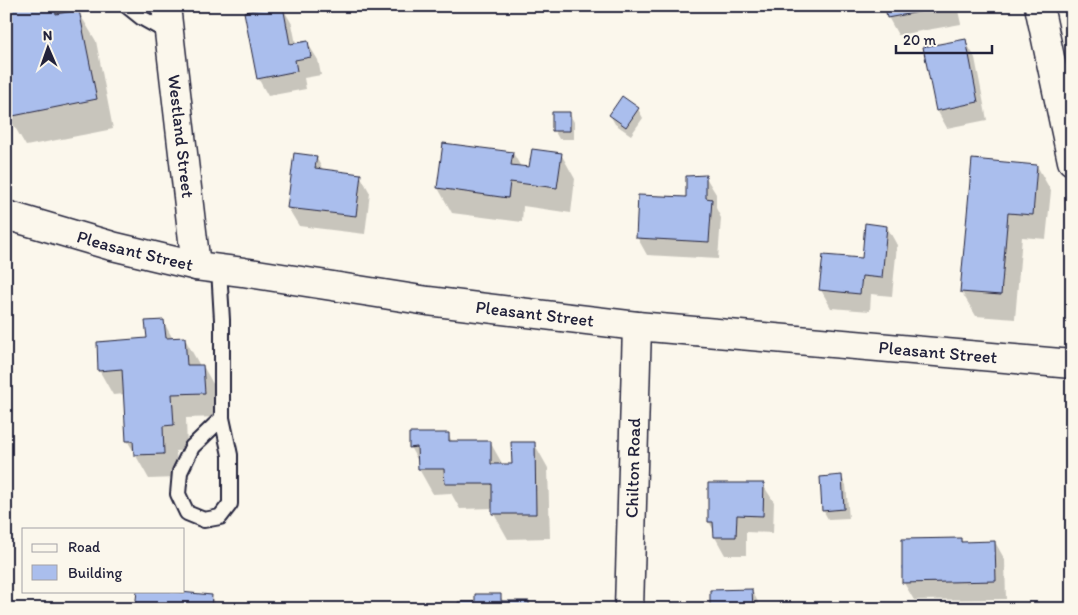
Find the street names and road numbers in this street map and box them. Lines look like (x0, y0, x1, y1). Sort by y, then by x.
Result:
street label: Westland Street (163, 73, 199, 199)
street label: Pleasant Street (74, 225, 196, 276)
street label: Pleasant Street (474, 296, 596, 332)
street label: Pleasant Street (878, 336, 998, 368)
street label: Chilton Road (621, 417, 645, 518)

